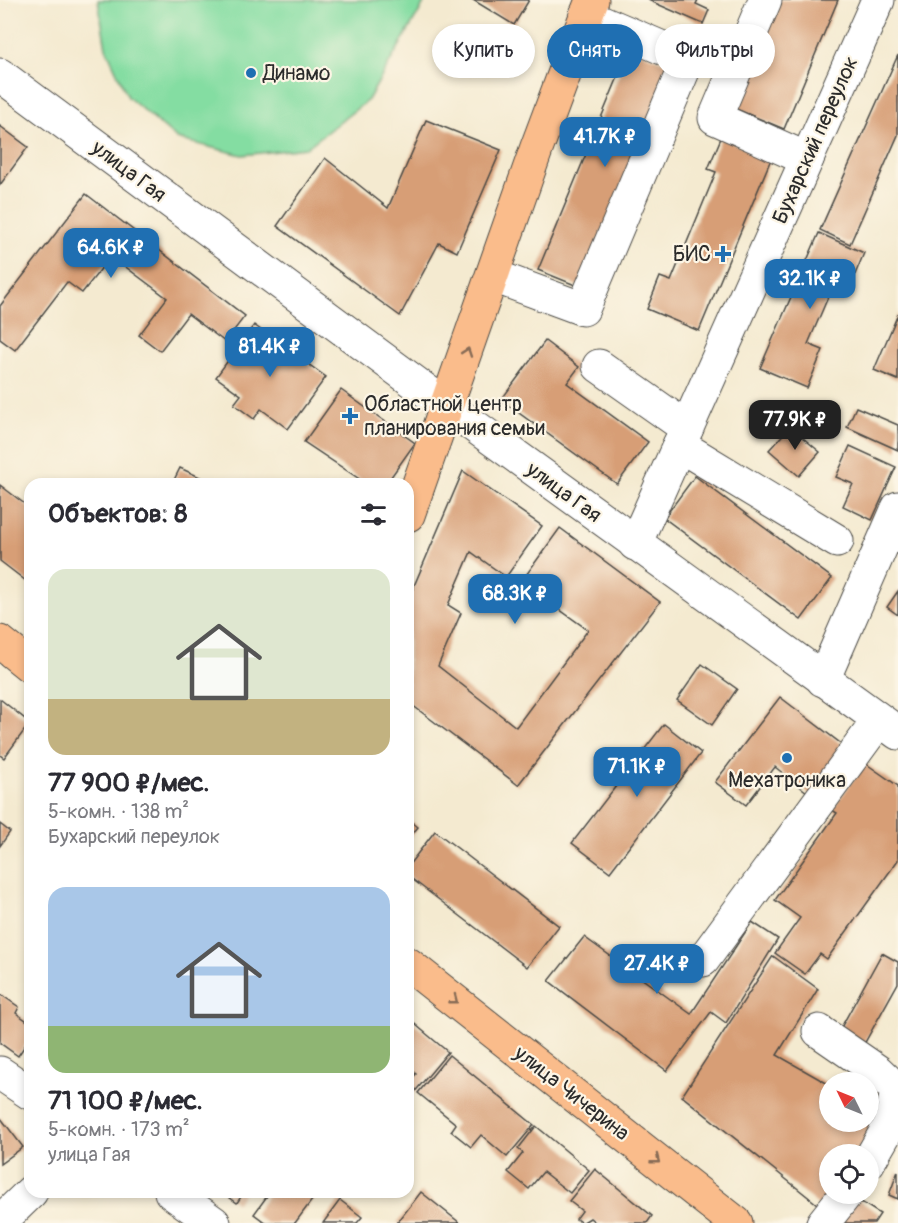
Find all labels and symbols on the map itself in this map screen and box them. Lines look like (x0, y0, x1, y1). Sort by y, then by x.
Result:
street label: Бухарский переулок (766, 52, 865, 228)
place label: Динамо (262, 60, 330, 87)
marker: Динамо (244, 66, 258, 80)
pin: 41.7K ₽ (550, 117, 660, 168)
street label: улица Гая (85, 134, 171, 208)
pin: 64.6K ₽ (56, 228, 166, 279)
place label: БИС (673, 241, 711, 268)
marker: БИС (716, 247, 730, 261)
pin: 32.1K ₽ (755, 259, 865, 310)
pin: 81.4K ₽ (215, 327, 325, 378)
one-way arrow (460, 347, 473, 358)
place label: Областной центр планирования семьи (364, 391, 545, 442)
pin: 77.9K ₽ (740, 400, 850, 451)
marker: Областной центр планирования семьи (341, 407, 359, 425)
street label: улица Гая (520, 455, 607, 529)
pin: 68.3K ₽ (460, 574, 570, 625)
pin: 71.1K ₽ (582, 747, 692, 798)
marker: Мехатроника (780, 751, 794, 765)
place label: Мехатроника (728, 767, 846, 794)
pin: 27.4K ₽ (602, 944, 712, 995)
one-way arrow (447, 992, 458, 1003)
street label: улица Чичерина (508, 1039, 635, 1147)
north arrow (819, 1072, 879, 1132)
one-way arrow (650, 1152, 661, 1163)

